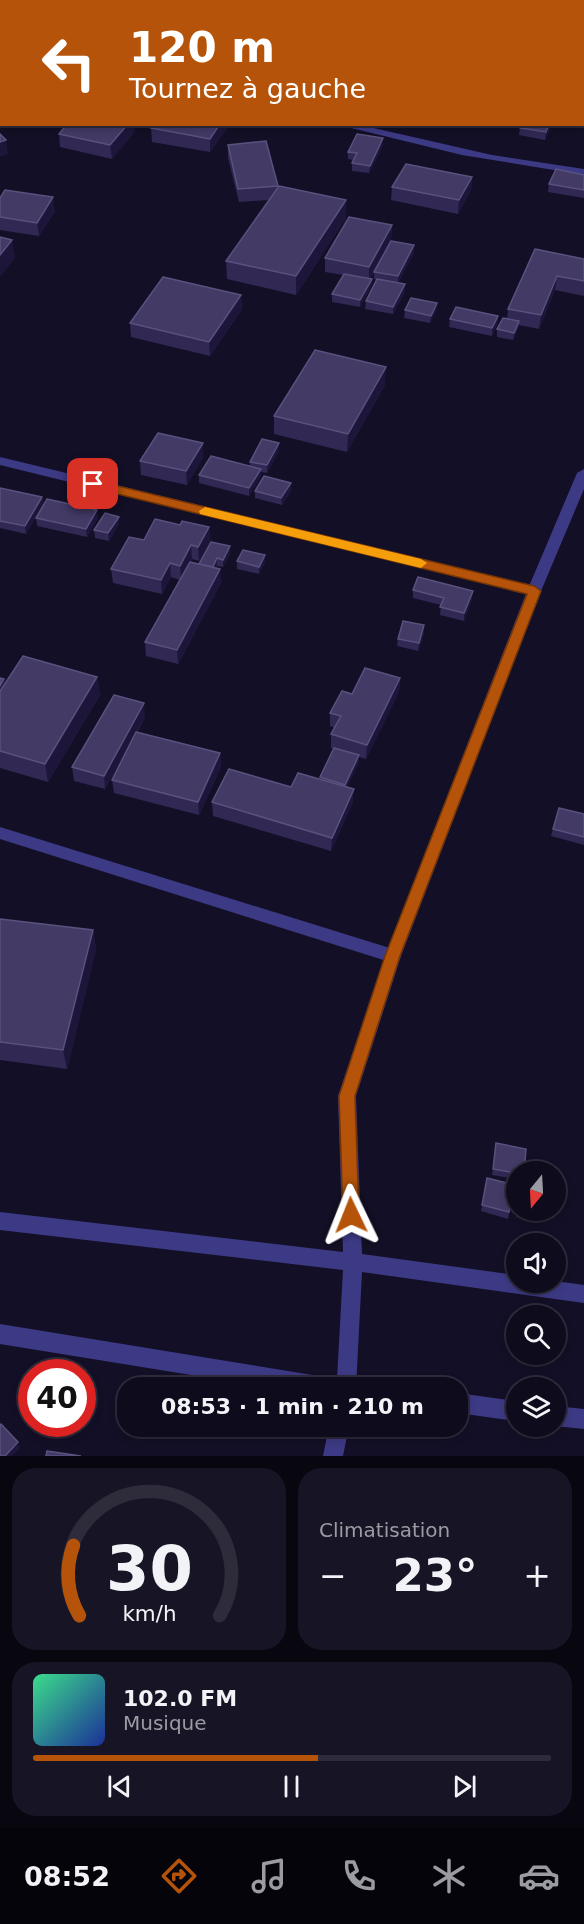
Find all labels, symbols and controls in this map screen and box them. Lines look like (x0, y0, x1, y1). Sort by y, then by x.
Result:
text: 120 m (129, 23, 275, 72)
icon: left (30, 24, 108, 102)
text: Tournez à gauche (129, 73, 366, 104)
pin (67, 458, 118, 509)
icon: arrive (76, 467, 109, 500)
north arrow (506, 1161, 566, 1221)
map controls (506, 1161, 566, 1437)
position arrow (319, 1183, 383, 1247)
button: sound (506, 1233, 566, 1293)
button: search (506, 1305, 566, 1365)
speed limit sign: 40 (18, 1359, 96, 1437)
button: layers (506, 1377, 566, 1437)
text: 08:53 · 1 min · 210 m (161, 1394, 424, 1419)
text: Climatisation (319, 1518, 450, 1542)
text: 30 (106, 1532, 192, 1605)
text: 23° (392, 1549, 478, 1602)
text: − (319, 1556, 347, 1595)
text: + (523, 1556, 551, 1595)
text: km/h (122, 1601, 176, 1626)
text: 102.0 FM (123, 1686, 237, 1711)
text: Musique (123, 1711, 207, 1735)
icon: previous (103, 1770, 136, 1803)
icon: pause (275, 1770, 308, 1803)
icon: next (448, 1770, 481, 1803)
icon: directions (158, 1855, 200, 1897)
icon: music (248, 1855, 290, 1897)
icon: phone (338, 1855, 380, 1897)
icon: climate (428, 1855, 470, 1897)
icon: car (518, 1855, 560, 1897)
text: 08:52 (24, 1861, 110, 1892)

